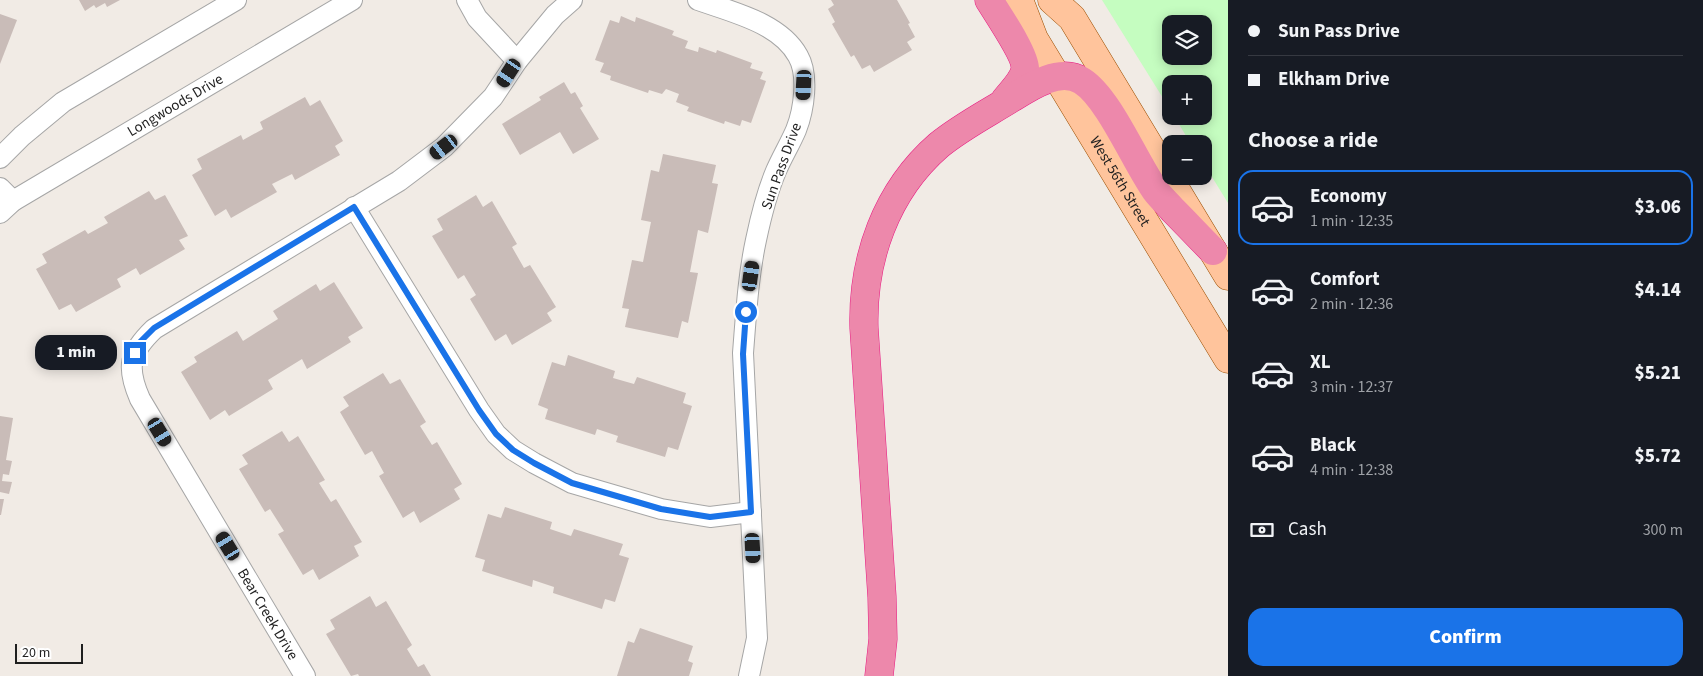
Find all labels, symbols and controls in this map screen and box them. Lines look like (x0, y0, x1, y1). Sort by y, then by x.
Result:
map controls (1162, 15, 1212, 185)
button: layers (1162, 15, 1212, 65)
text: Sun Pass Drive (1278, 18, 1400, 45)
car (494, 56, 523, 90)
text: Elkham Drive (1278, 66, 1390, 93)
street label: Longwoods Drive (123, 69, 227, 142)
car (795, 70, 812, 100)
button: + (1162, 75, 1212, 125)
street label: Sun Pass Drive (756, 120, 807, 212)
text: Choose a ride (1248, 124, 1378, 156)
car (427, 132, 460, 162)
street label: West 56th Street (1084, 132, 1155, 231)
button: − (1162, 135, 1212, 185)
text: Economy (1310, 183, 1387, 210)
icon: car (1250, 185, 1295, 230)
text: $3.06 (1635, 194, 1681, 221)
text: 1 min · 12:35 (1310, 210, 1393, 232)
car (741, 260, 760, 292)
text: Comfort (1310, 266, 1380, 293)
icon: car (1250, 268, 1295, 313)
text: $4.14 (1635, 277, 1681, 304)
text: 2 min · 12:36 (1310, 293, 1393, 315)
route start (735, 301, 757, 323)
callout: 1 min (35, 336, 118, 370)
text: 1 min (56, 341, 96, 363)
route end (124, 342, 146, 364)
text: XL (1310, 349, 1331, 376)
icon: car (1250, 351, 1295, 396)
text: $5.21 (1635, 360, 1681, 387)
text: 3 min · 12:37 (1310, 376, 1393, 398)
car (145, 415, 174, 449)
text: Black (1310, 432, 1356, 459)
icon: car (1250, 434, 1295, 479)
text: $5.72 (1635, 443, 1681, 470)
text: 4 min · 12:38 (1310, 459, 1393, 481)
icon: cash (1248, 516, 1276, 544)
text: Cash (1288, 516, 1327, 543)
text: 300 m (1643, 519, 1683, 541)
car (213, 529, 242, 563)
car (744, 533, 761, 563)
street label: Bear Creek Drive (232, 565, 303, 664)
button: Confirm (1248, 608, 1683, 666)
scale bar (15, 641, 82, 664)
text: 20 m (22, 643, 50, 663)

